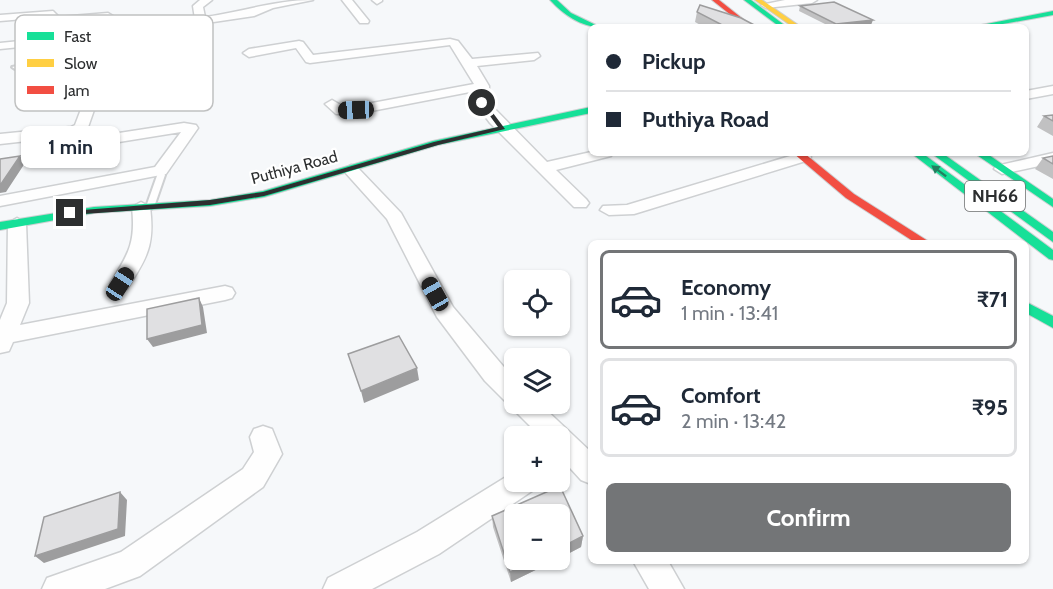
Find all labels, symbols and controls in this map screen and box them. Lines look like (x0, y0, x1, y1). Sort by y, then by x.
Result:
legend (15, 15, 213, 111)
text: Fast (64, 27, 92, 46)
text: Pickup (642, 48, 706, 75)
text: Slow (64, 54, 98, 73)
text: Jam (63, 81, 90, 100)
route start (468, 89, 495, 116)
car (338, 100, 374, 120)
text: Puthiya Road (642, 106, 769, 133)
callout: 1 min (20, 126, 119, 168)
text: 1 min (48, 135, 93, 159)
street label: Puthiya Road (249, 147, 340, 188)
one-way arrow (932, 165, 947, 177)
road number: NH66 (965, 181, 1025, 211)
route end (56, 199, 83, 226)
car (103, 264, 137, 304)
map controls (504, 270, 570, 570)
button: locate (504, 270, 570, 336)
icon: car (609, 273, 663, 327)
car (418, 274, 452, 314)
text: Economy (681, 274, 771, 301)
text: ₹71 (977, 286, 1008, 313)
text: 1 min · 13:41 (681, 301, 778, 325)
button: layers (504, 348, 570, 414)
icon: car (609, 381, 663, 435)
text: Comfort (681, 382, 760, 409)
text: ₹95 (972, 394, 1008, 421)
text: 2 min · 13:42 (681, 409, 786, 433)
button: + (504, 426, 570, 492)
button: Confirm (606, 483, 1011, 552)
button: − (504, 504, 570, 570)

